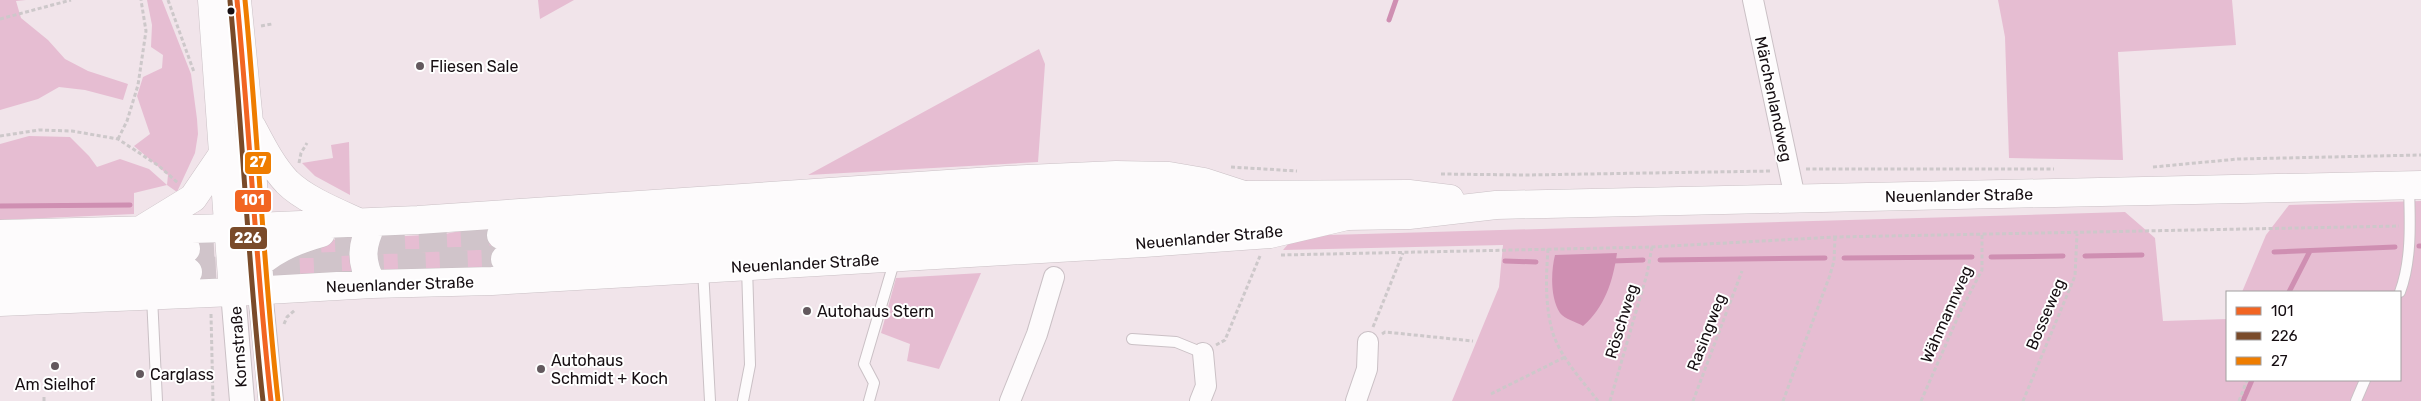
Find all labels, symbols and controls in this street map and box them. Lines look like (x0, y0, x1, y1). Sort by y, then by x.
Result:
unlabelled marker (226, 6, 236, 16)
street label: Märchenlandweg (1751, 35, 1796, 164)
place label: Fliesen Sale (430, 57, 518, 76)
marker: Fliesen Sale (414, 60, 426, 72)
line badge: 27 (244, 151, 272, 175)
text: 27 (249, 154, 267, 171)
street label: Neuenlander Straße (1885, 185, 2033, 206)
line badge: 101 (234, 189, 272, 213)
text: 101 (241, 192, 265, 209)
street label: Neuenlander Straße (1134, 222, 1284, 253)
line badge: 226 (229, 226, 268, 250)
text: 226 (234, 230, 262, 247)
street label: Neuenlander Straße (730, 250, 880, 277)
street label: Wähmannweg (1917, 263, 1976, 366)
street label: Neuenlander Straße (326, 272, 474, 297)
street label: Bosseweg (2022, 275, 2069, 353)
street label: Röschweg (1601, 281, 1642, 361)
street label: Rasingweg (1683, 291, 1730, 374)
legend (2226, 291, 2401, 381)
place label: Autohaus Stern (817, 302, 934, 321)
text: 101 (2271, 302, 2293, 320)
marker: Autohaus Stern (801, 305, 813, 317)
street label: Kornstraße (226, 306, 251, 388)
text: 226 (2271, 327, 2298, 345)
place label: Autohaus Schmidt + Koch (551, 351, 668, 388)
text: 27 (2271, 352, 2288, 370)
marker: Am Sielhof (49, 360, 61, 372)
marker: Autohaus Schmidt + Koch (535, 363, 547, 375)
place label: Carglass (150, 365, 214, 384)
marker: Carglass (134, 368, 146, 380)
place label: Am Sielhof (15, 375, 96, 394)

